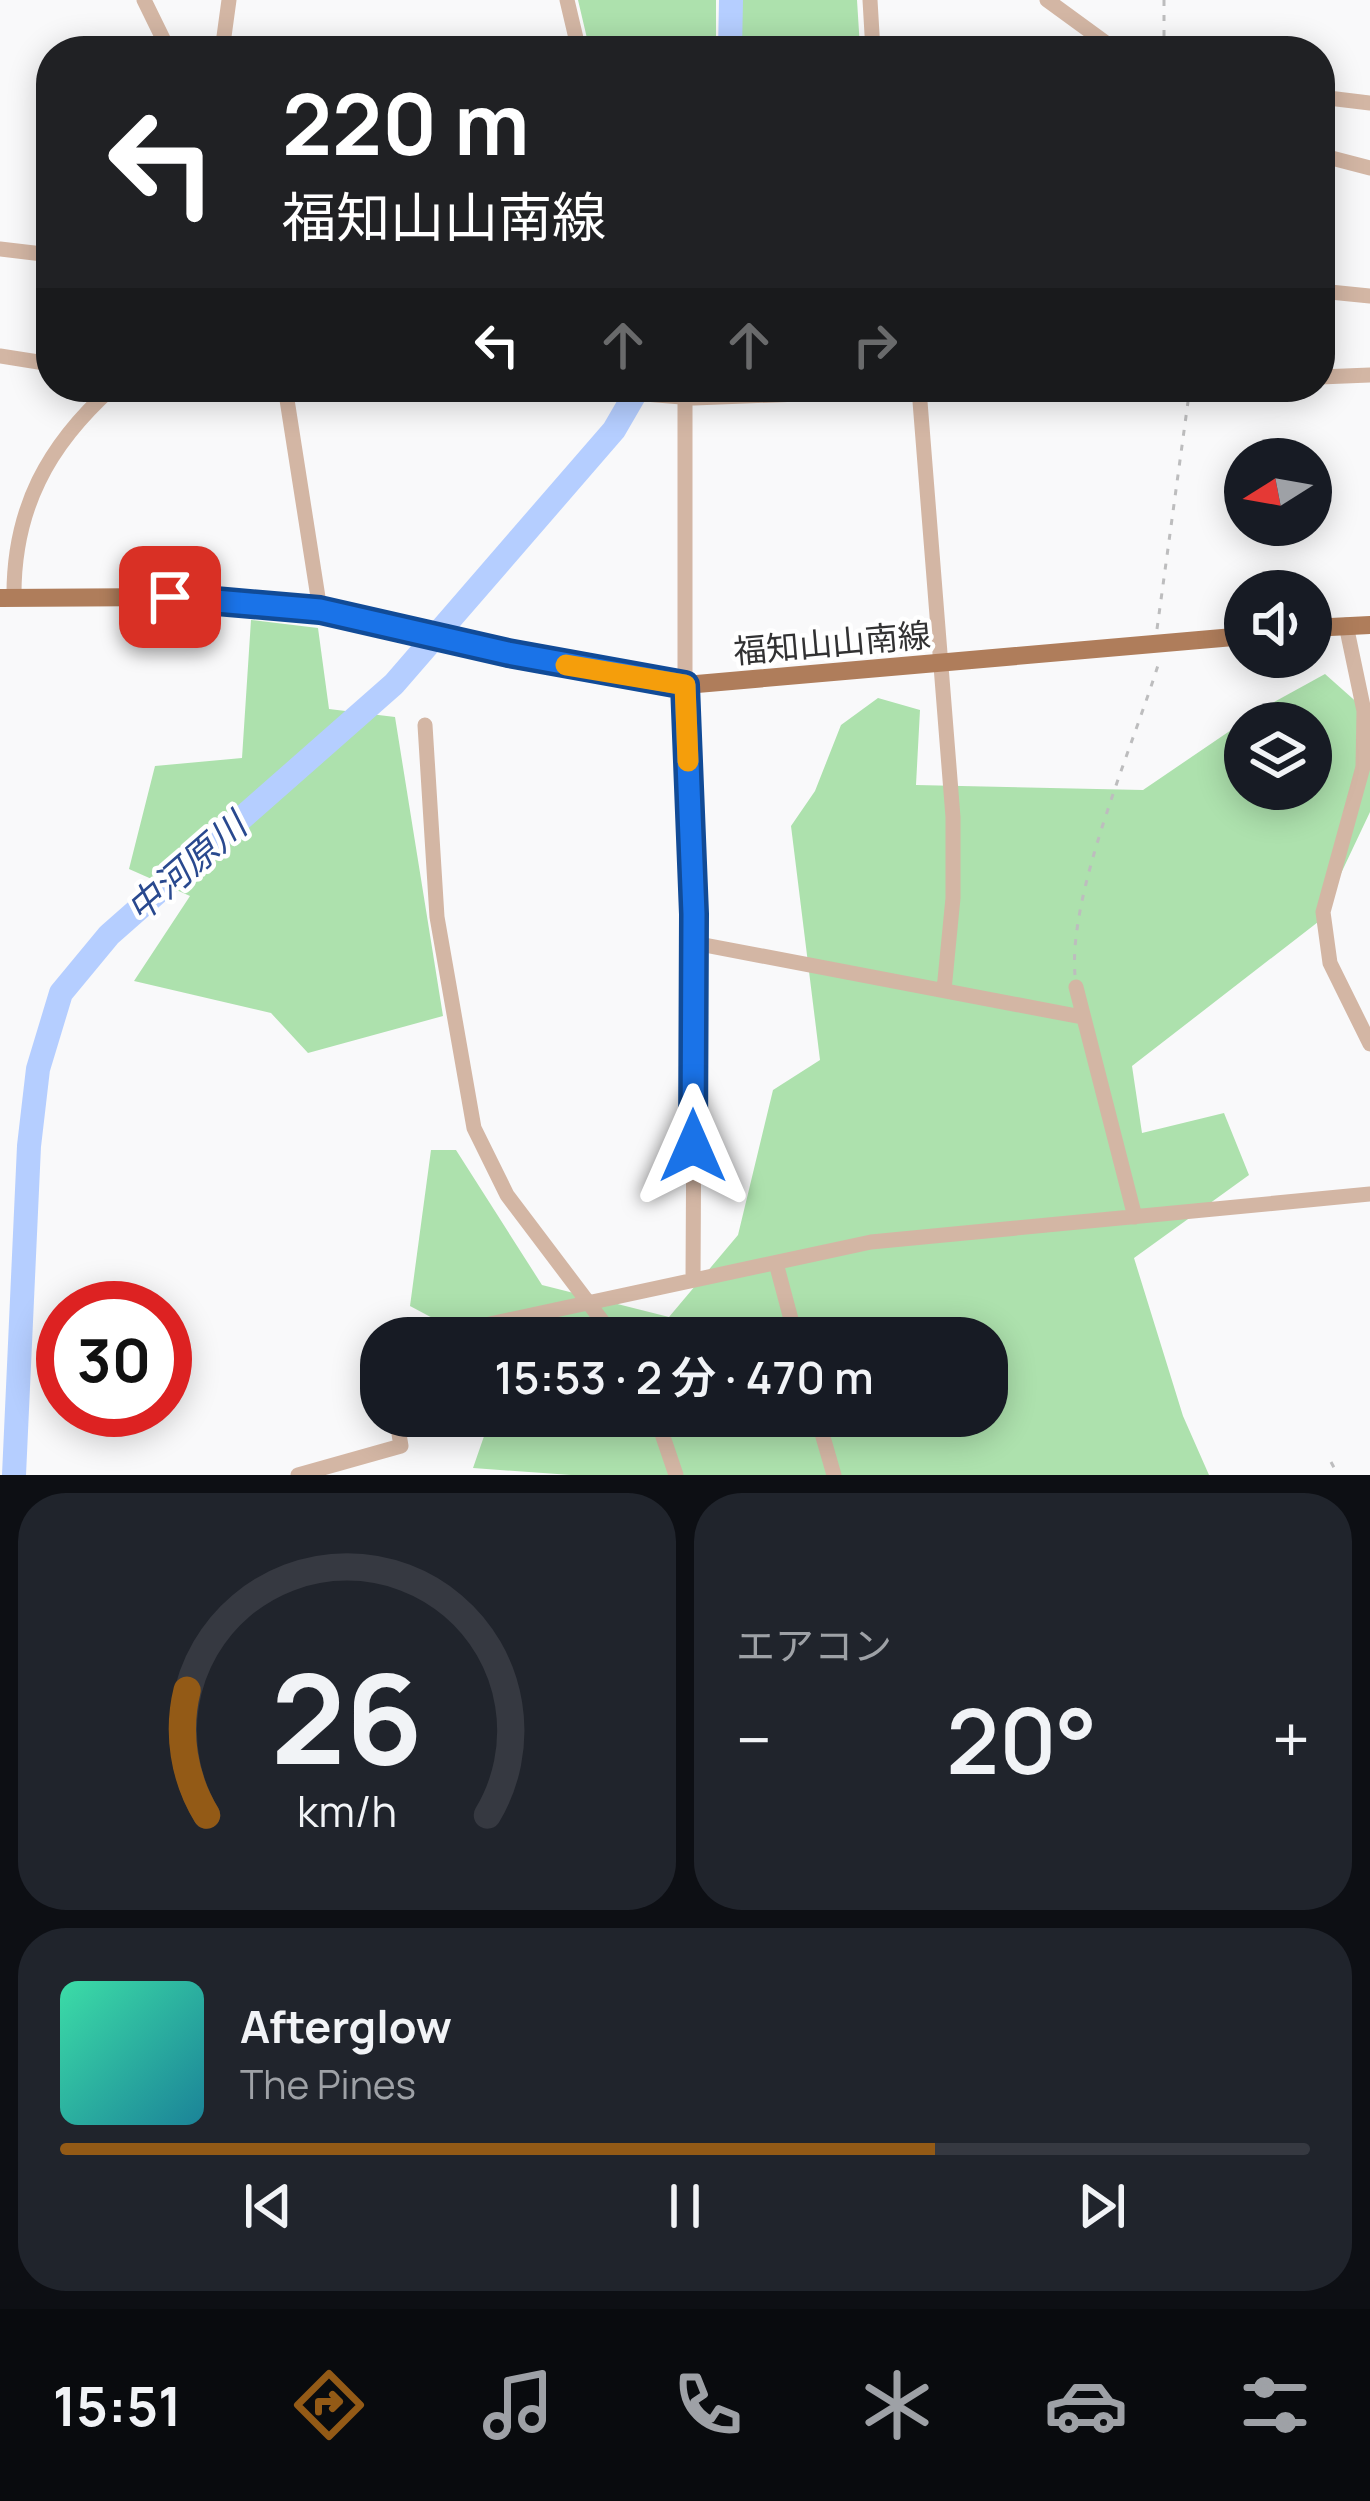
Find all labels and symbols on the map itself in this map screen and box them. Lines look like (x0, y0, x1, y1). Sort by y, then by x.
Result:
north arrow (1224, 438, 1332, 546)
pin (119, 546, 221, 648)
street label: 福知山山南線 (731, 611, 933, 674)
water label: 中河原川 (115, 798, 259, 932)
position arrow (630, 1083, 756, 1209)
speed limit sign: 30 (36, 1281, 192, 1437)

